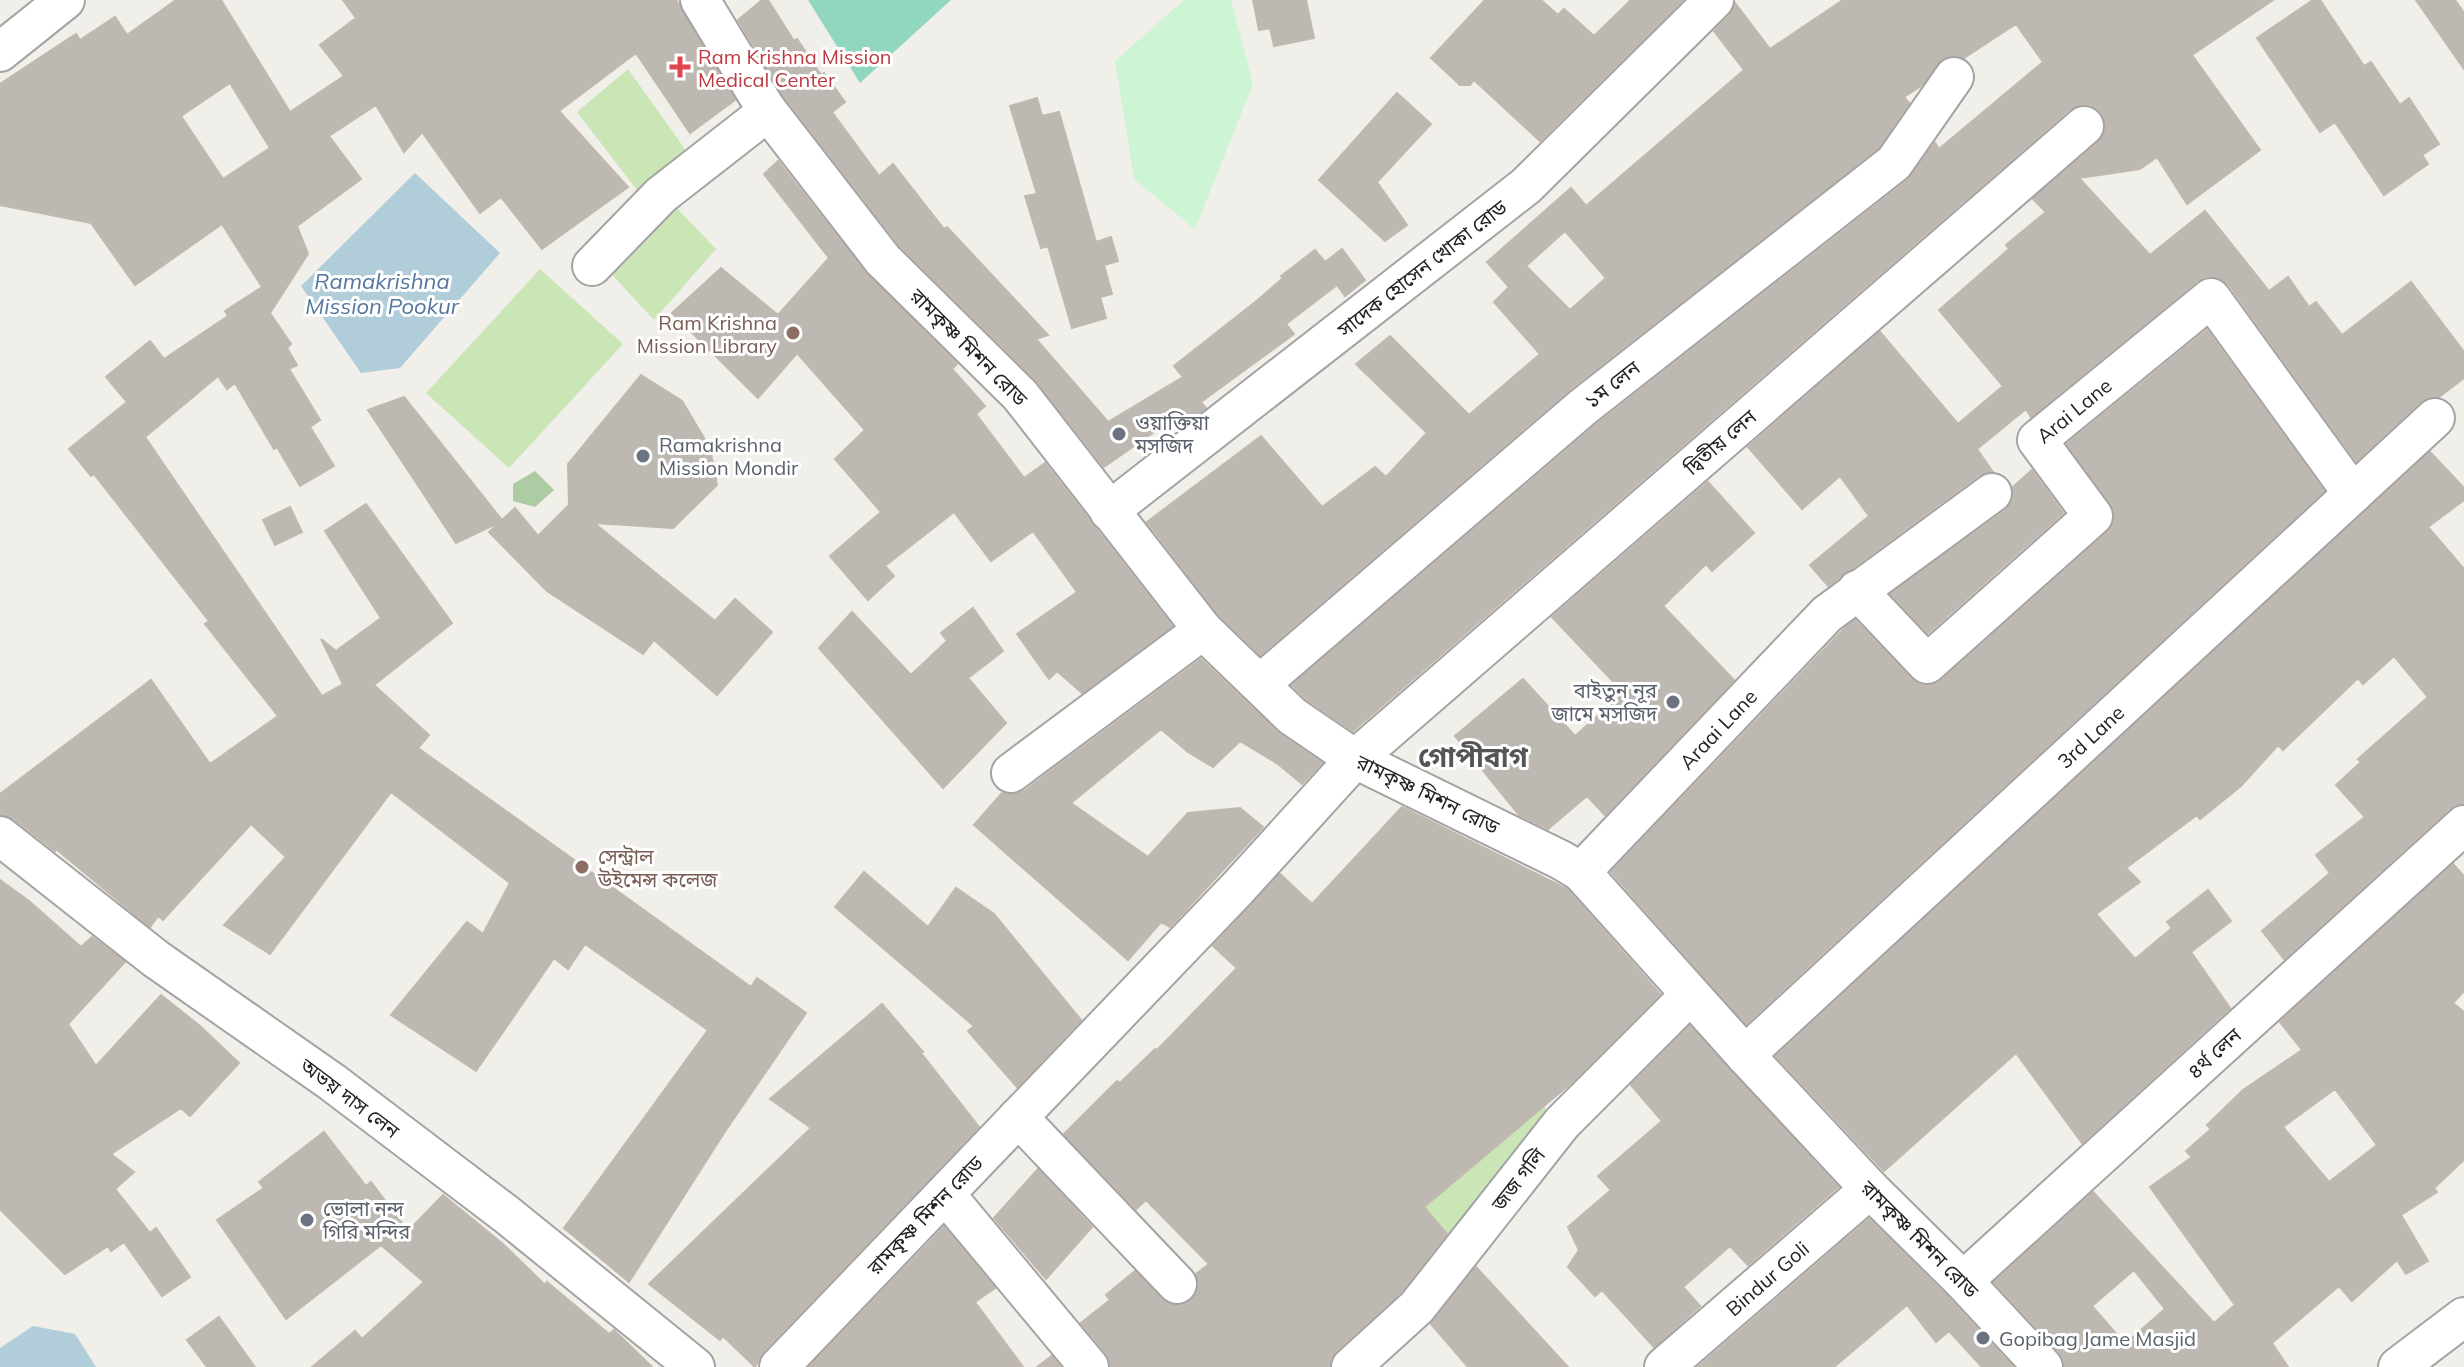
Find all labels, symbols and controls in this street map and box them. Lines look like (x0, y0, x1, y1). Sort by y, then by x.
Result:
place label: Ram Krishna Mission Medical Center (698, 44, 892, 92)
marker: Ram Krishna Mission Medical Center (669, 56, 691, 78)
street label: সাদেক হোসেন খোকা রোড (1332, 194, 1512, 342)
water label: Ramakrishna Mission Pookur (305, 267, 460, 320)
street label: রামকৃষ্ণ মিশন রোড (904, 282, 1033, 412)
place label: Ram Krishna Mission Library (637, 310, 777, 358)
marker: Ram Krishna Mission Library (784, 324, 802, 342)
street label: ১ম লেন (1579, 354, 1645, 413)
street label: Arai Lane (2031, 372, 2116, 448)
street label: দ্বিতীয় লেন (1678, 403, 1762, 481)
place label: ওয়াক্তিয়া মসজিদ (1134, 410, 1210, 458)
marker: ওয়াক্তিয়া মসজিদ (1110, 425, 1128, 443)
place label: Ramakrishna Mission Mondir (659, 432, 799, 480)
marker: Ramakrishna Mission Mondir (634, 447, 652, 465)
place label: বাইতুন নূর জামে মসজিদ (1550, 678, 1658, 726)
street label: Araai Lane (1674, 683, 1762, 774)
marker: বাইতুন নূর জামে মসজিদ (1664, 693, 1682, 711)
street label: 3rd Lane (2052, 699, 2129, 773)
district label: গোপীবাগ (1418, 739, 1529, 774)
street label: রামকৃষ্ণ মিশন রোড (1351, 748, 1504, 841)
place label: সেন্ট্রাল উইমেন্স কলেজ (597, 844, 718, 892)
marker: সেন্ট্রাল উইমেন্স কলেজ (573, 858, 591, 876)
street label: ৪র্থ লেন (2182, 1022, 2247, 1084)
street label: অভয় দাস লেন (295, 1052, 405, 1144)
street label: জজ গলি (1485, 1142, 1550, 1216)
street label: রামকৃষ্ণ মিশন রোড (861, 1150, 989, 1281)
street label: রামকৃষ্ণ মিশন রোড (1855, 1174, 1984, 1304)
place label: ভোলা নন্দ গিরি মন্দির (322, 1196, 411, 1244)
marker: ভোলা নন্দ গিরি মন্দির (298, 1211, 316, 1229)
street label: Bindur Goli (1720, 1235, 1814, 1321)
place label: Gopibag Jame Masjid (1999, 1326, 2196, 1351)
marker: Gopibag Jame Masjid (1974, 1329, 1992, 1347)

